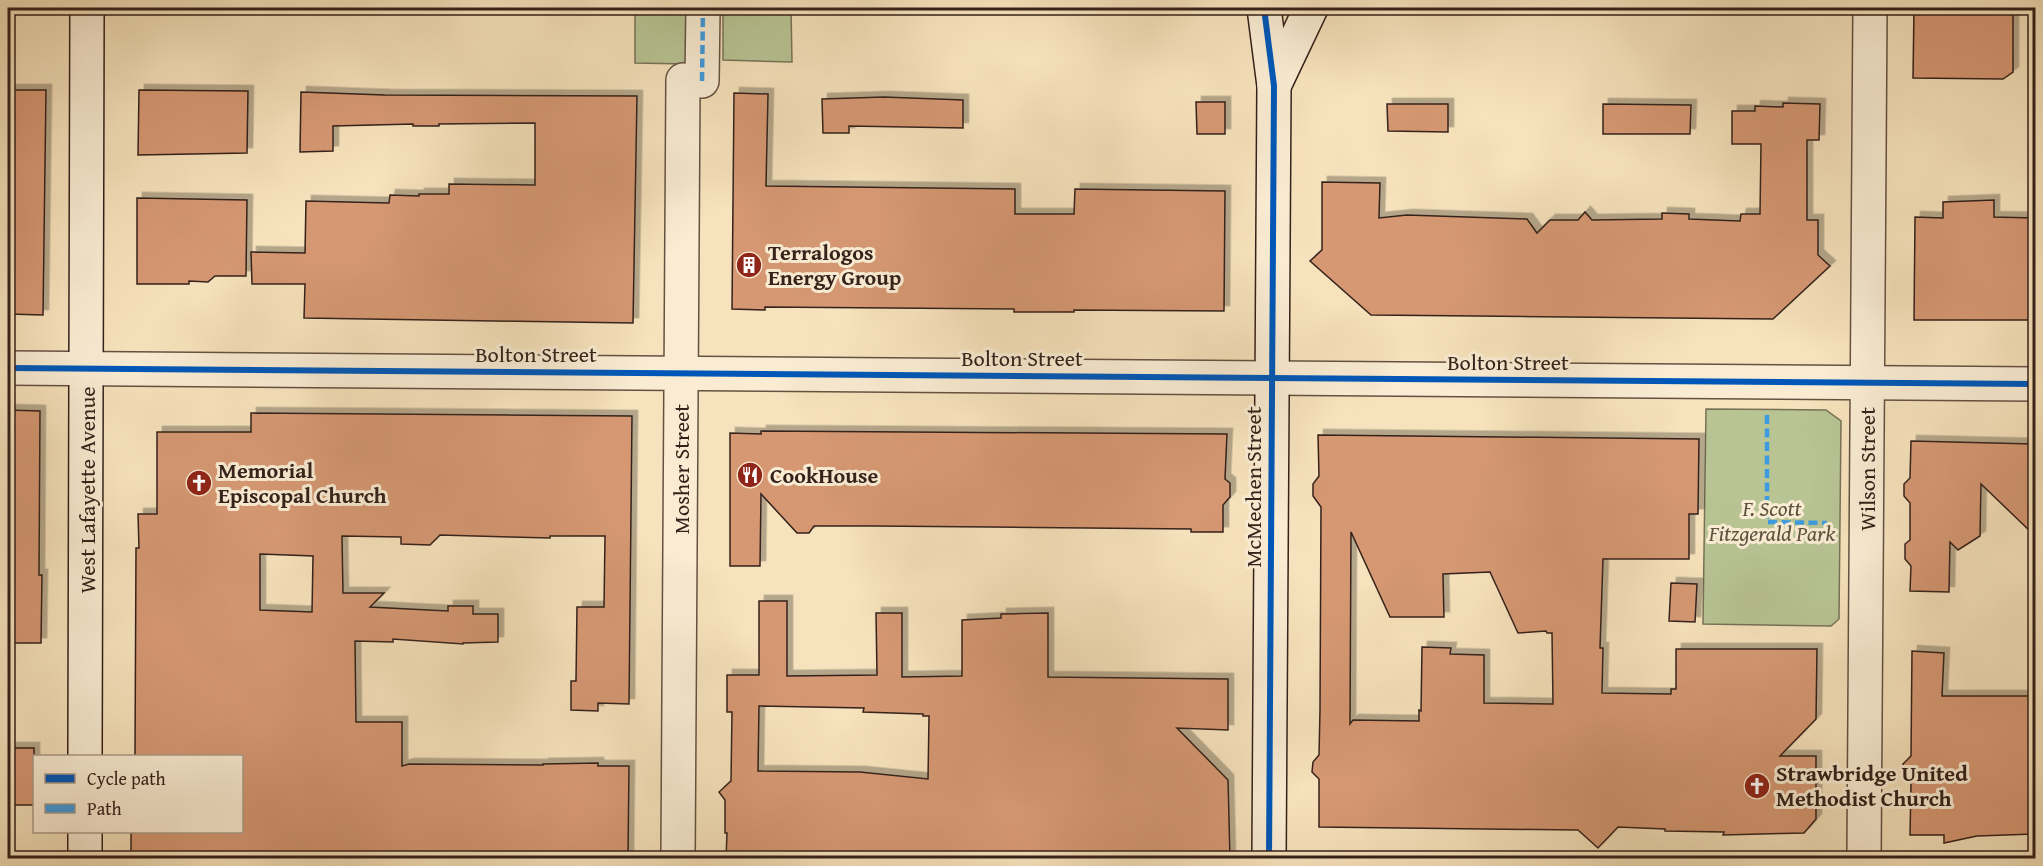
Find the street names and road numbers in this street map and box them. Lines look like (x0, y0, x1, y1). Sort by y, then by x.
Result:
street label: Bolton Street (475, 338, 597, 370)
street label: Bolton Street (961, 342, 1083, 374)
street label: Bolton Street (1447, 346, 1569, 378)
street label: West Lafayette Avenue (71, 386, 103, 594)
street label: Mosher Street (665, 404, 697, 534)
street label: McMechen Street (1237, 406, 1269, 568)
street label: Wilson Street (1851, 407, 1883, 531)

